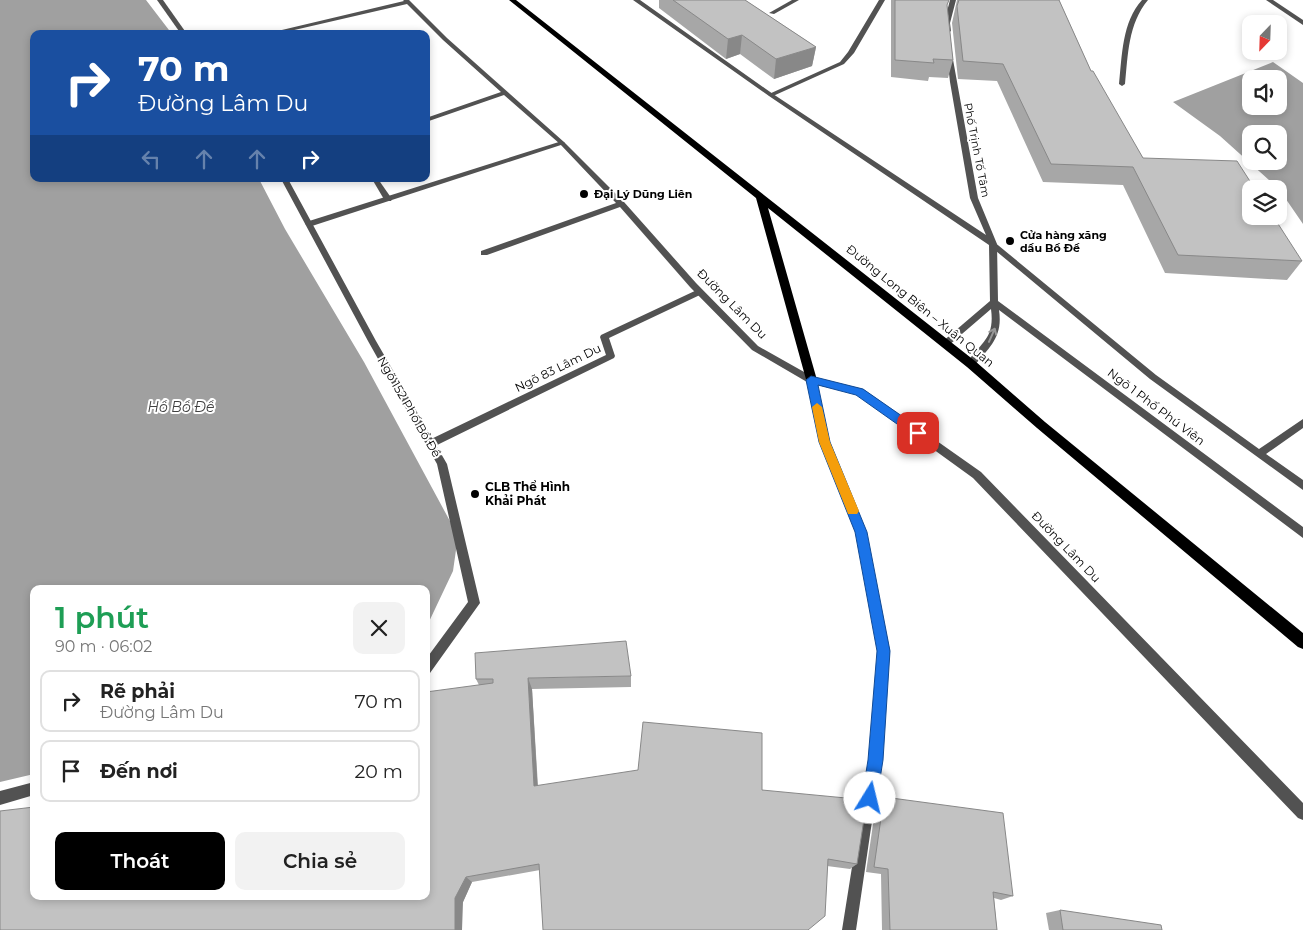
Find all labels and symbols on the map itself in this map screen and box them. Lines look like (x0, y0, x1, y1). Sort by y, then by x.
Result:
north arrow (1242, 15, 1288, 60)
street label: Phố Trịnh Tố Tâm (961, 102, 993, 198)
place label: Đại Lý Dũng Liên (594, 187, 692, 201)
marker: Đại Lý Dũng Liên (578, 188, 590, 200)
place label: Cửa hàng xăng dầu Bồ Đề (1020, 228, 1107, 255)
marker: Cửa hàng xăng dầu Bồ Đề (1004, 235, 1016, 247)
street label: Đường Long Biên – Xuân Quan (843, 241, 997, 370)
street label: Đường Lâm Du (694, 266, 770, 342)
one-way arrow (987, 328, 997, 343)
street label: Ngõ 83 Lâm Du (512, 340, 603, 395)
street label: Ngõ 152 Phố Bồ Đề (374, 354, 444, 460)
street label: Ngõ 1 Phố Phú Viên (1105, 365, 1208, 448)
water label: Hồ Bồ Đề (148, 398, 215, 416)
pin (897, 412, 939, 454)
place label: CLB Thể Hình Khải Phát (485, 479, 570, 508)
marker: CLB Thể Hình Khải Phát (469, 488, 481, 500)
street label: Đường Lâm Du (1029, 508, 1104, 585)
position arrow (843, 771, 895, 823)

